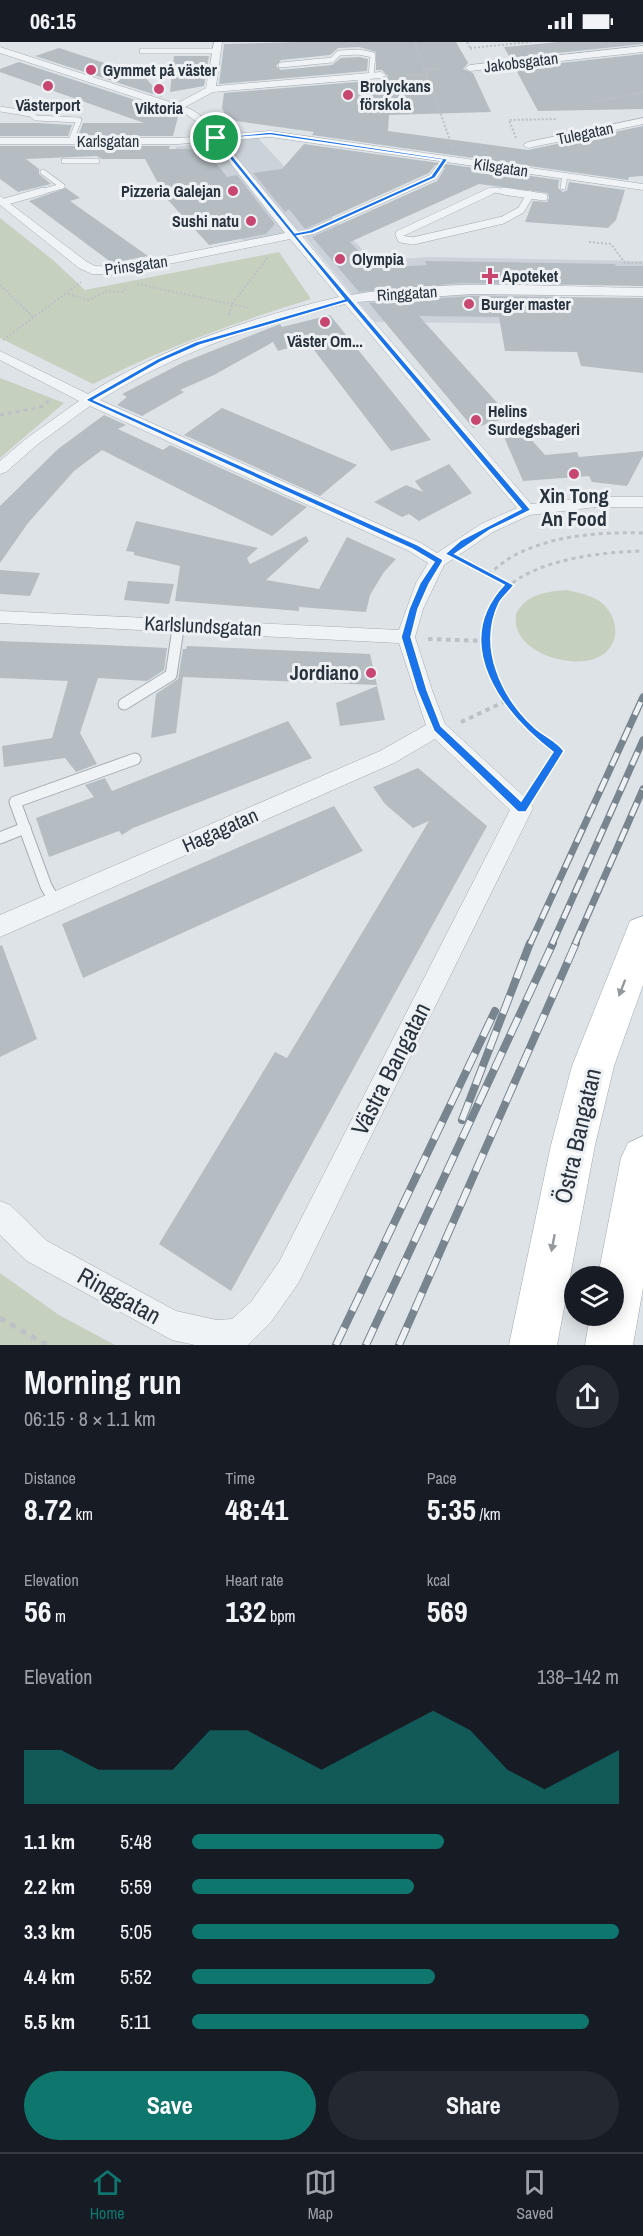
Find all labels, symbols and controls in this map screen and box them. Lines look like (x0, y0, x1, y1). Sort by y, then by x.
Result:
text: 06:15 (30, 6, 76, 36)
street label: Jakobsgatan (483, 47, 559, 77)
place label: Gymmet på väster (103, 59, 218, 81)
marker: Gymmet på väster (84, 63, 98, 77)
place label: Brolyckans förskola (360, 75, 431, 115)
marker: Västerport (41, 79, 55, 93)
marker: Viktoria (152, 82, 166, 96)
marker: Brolyckans förskola (341, 88, 355, 102)
place label: Västerport (16, 94, 81, 116)
place label: Viktoria (135, 97, 184, 119)
pin (190, 112, 241, 163)
street label: Tulegatan (555, 116, 615, 150)
icon: arrive (199, 121, 232, 154)
street label: Karlsgatan (77, 130, 139, 152)
street label: Kilsgatan (472, 152, 530, 182)
place label: Pizzeria Galejan (121, 180, 221, 202)
marker: Pizzeria Galejan (226, 184, 240, 198)
place label: Sushi natu (172, 210, 239, 232)
marker: Sushi natu (244, 214, 258, 228)
place label: Olympia (352, 248, 404, 270)
street label: Prinsgatan (103, 250, 169, 280)
marker: Olympia (333, 252, 347, 266)
place label: Apoteket (502, 265, 559, 287)
marker: Apoteket (483, 269, 497, 283)
street label: Ringgatan (376, 280, 438, 306)
place label: Burger master (481, 293, 572, 315)
marker: Burger master (462, 297, 476, 311)
marker: Väster Om... (318, 315, 332, 329)
place label: Väster Om... (287, 330, 363, 352)
place label: Helins Surdegsbageri (488, 400, 580, 440)
marker: Helins Surdegsbageri (469, 413, 483, 427)
marker: Xin Tong An Food (567, 467, 581, 481)
place label: Xin Tong An Food (540, 482, 608, 532)
street label: Karlslundsgatan (144, 609, 262, 642)
place label: Jordiano (290, 659, 359, 686)
marker: Jordiano (364, 666, 378, 680)
street label: Hagagatan (178, 801, 262, 858)
one-way arrow (617, 979, 627, 997)
street label: Västra Bangatan (343, 997, 437, 1140)
street label: Östra Bangatan (546, 1065, 608, 1207)
one-way arrow (548, 1234, 557, 1253)
street label: Ringgatan (72, 1259, 167, 1331)
map controls (564, 1266, 624, 1326)
button: layers (564, 1266, 624, 1326)
text: Morning run (24, 1360, 182, 1404)
button: share (556, 1365, 619, 1428)
text: 06:15 · 8 × 1.1 km (24, 1405, 156, 1432)
text: Distance (24, 1467, 76, 1489)
text: Time (225, 1467, 255, 1489)
text: Pace (427, 1467, 457, 1489)
text: 8.72 (24, 1489, 72, 1529)
text: 48:41 (225, 1489, 288, 1529)
text: 5:35 (427, 1489, 476, 1529)
text: km (72, 1503, 93, 1525)
text: /km (476, 1503, 501, 1525)
text: Elevation (24, 1569, 79, 1591)
text: Heart rate (225, 1569, 284, 1591)
text: kcal (427, 1569, 450, 1591)
text: 56 (24, 1591, 51, 1631)
text: 132 (225, 1591, 266, 1631)
text: 569 (427, 1591, 468, 1631)
text: m (51, 1605, 66, 1627)
text: bpm (266, 1605, 296, 1627)
text: Elevation (24, 1663, 92, 1690)
text: 138–142 m (537, 1663, 619, 1690)
text: 1.1 km (24, 1828, 75, 1855)
text: 5:48 (120, 1828, 152, 1855)
text: 2.2 km (24, 1873, 75, 1900)
text: 5:59 (120, 1873, 152, 1900)
text: 3.3 km (24, 1918, 75, 1945)
text: 5:05 (120, 1918, 152, 1945)
text: 4.4 km (24, 1963, 75, 1990)
text: 5:52 (120, 1963, 152, 1990)
text: 5.5 km (24, 2008, 75, 2035)
text: 5:11 (120, 2008, 151, 2035)
button: Save (24, 2071, 316, 2140)
button: Share (328, 2071, 619, 2140)
tab: Home (90, 2166, 125, 2224)
tab: Map (304, 2166, 337, 2224)
tab: Saved (516, 2166, 553, 2224)

